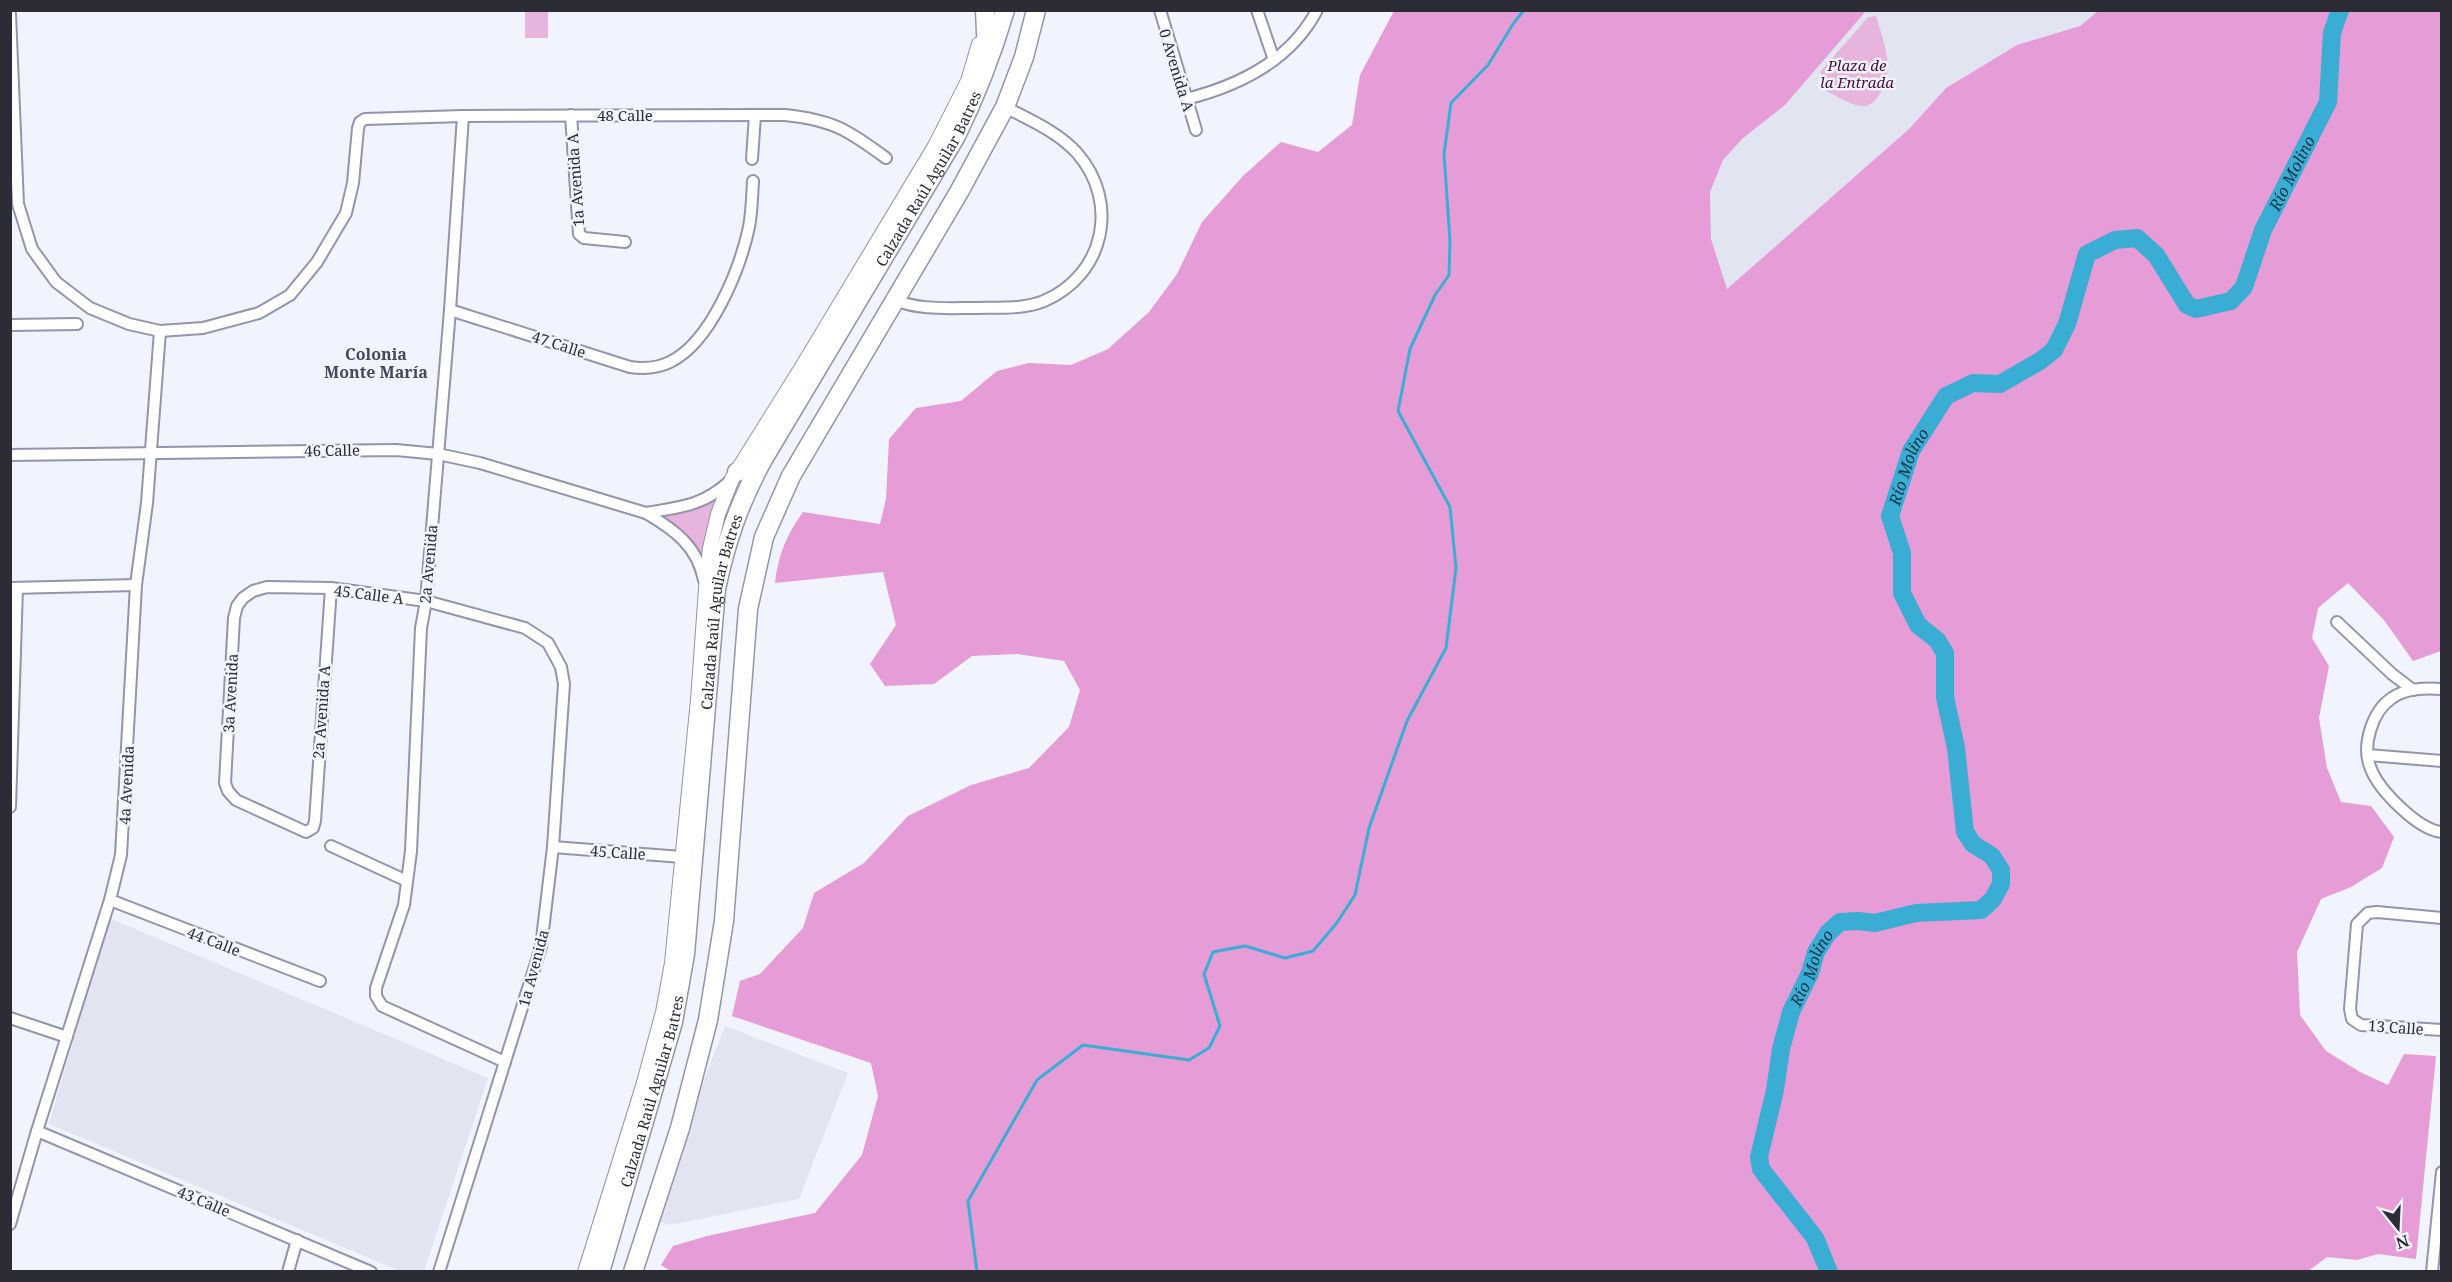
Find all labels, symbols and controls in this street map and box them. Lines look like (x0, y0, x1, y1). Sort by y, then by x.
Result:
street label: 0 Avenida A (1155, 26, 1199, 114)
park label: Plaza de la Entrada (1820, 55, 1894, 92)
street label: Calzada Raúl Aguilar Batres (870, 88, 985, 270)
street label: 48 Calle (597, 105, 653, 125)
street label: 1a Avenida A (562, 132, 588, 227)
water label: Río Molino (2263, 132, 2320, 215)
street label: 47 Calle (529, 326, 589, 362)
district label: Colonia Monte María (324, 343, 428, 383)
water label: Río Molino (1883, 424, 1934, 509)
street label: 46 Calle (304, 440, 360, 460)
street label: Calzada Raúl Aguilar Batres (696, 511, 747, 711)
street label: 2a Avenida (415, 524, 441, 604)
street label: 45 Calle A (333, 580, 405, 608)
street label: 3a Avenida (218, 653, 242, 733)
street label: 2a Avenida A (308, 664, 334, 759)
street label: 4a Avenida (114, 745, 138, 825)
street label: 45 Calle (590, 840, 646, 864)
street label: 44 Calle (184, 922, 244, 960)
water label: Río Molino (1784, 926, 1838, 1011)
street label: 1a Avenida (513, 927, 553, 1009)
street label: Calzada Raúl Aguilar Batres (615, 994, 688, 1190)
street label: 13 Calle (2368, 1015, 2424, 1039)
street label: 43 Calle (174, 1181, 234, 1221)
north arrow (2368, 1198, 2428, 1258)
text: N (2393, 1230, 2412, 1255)

